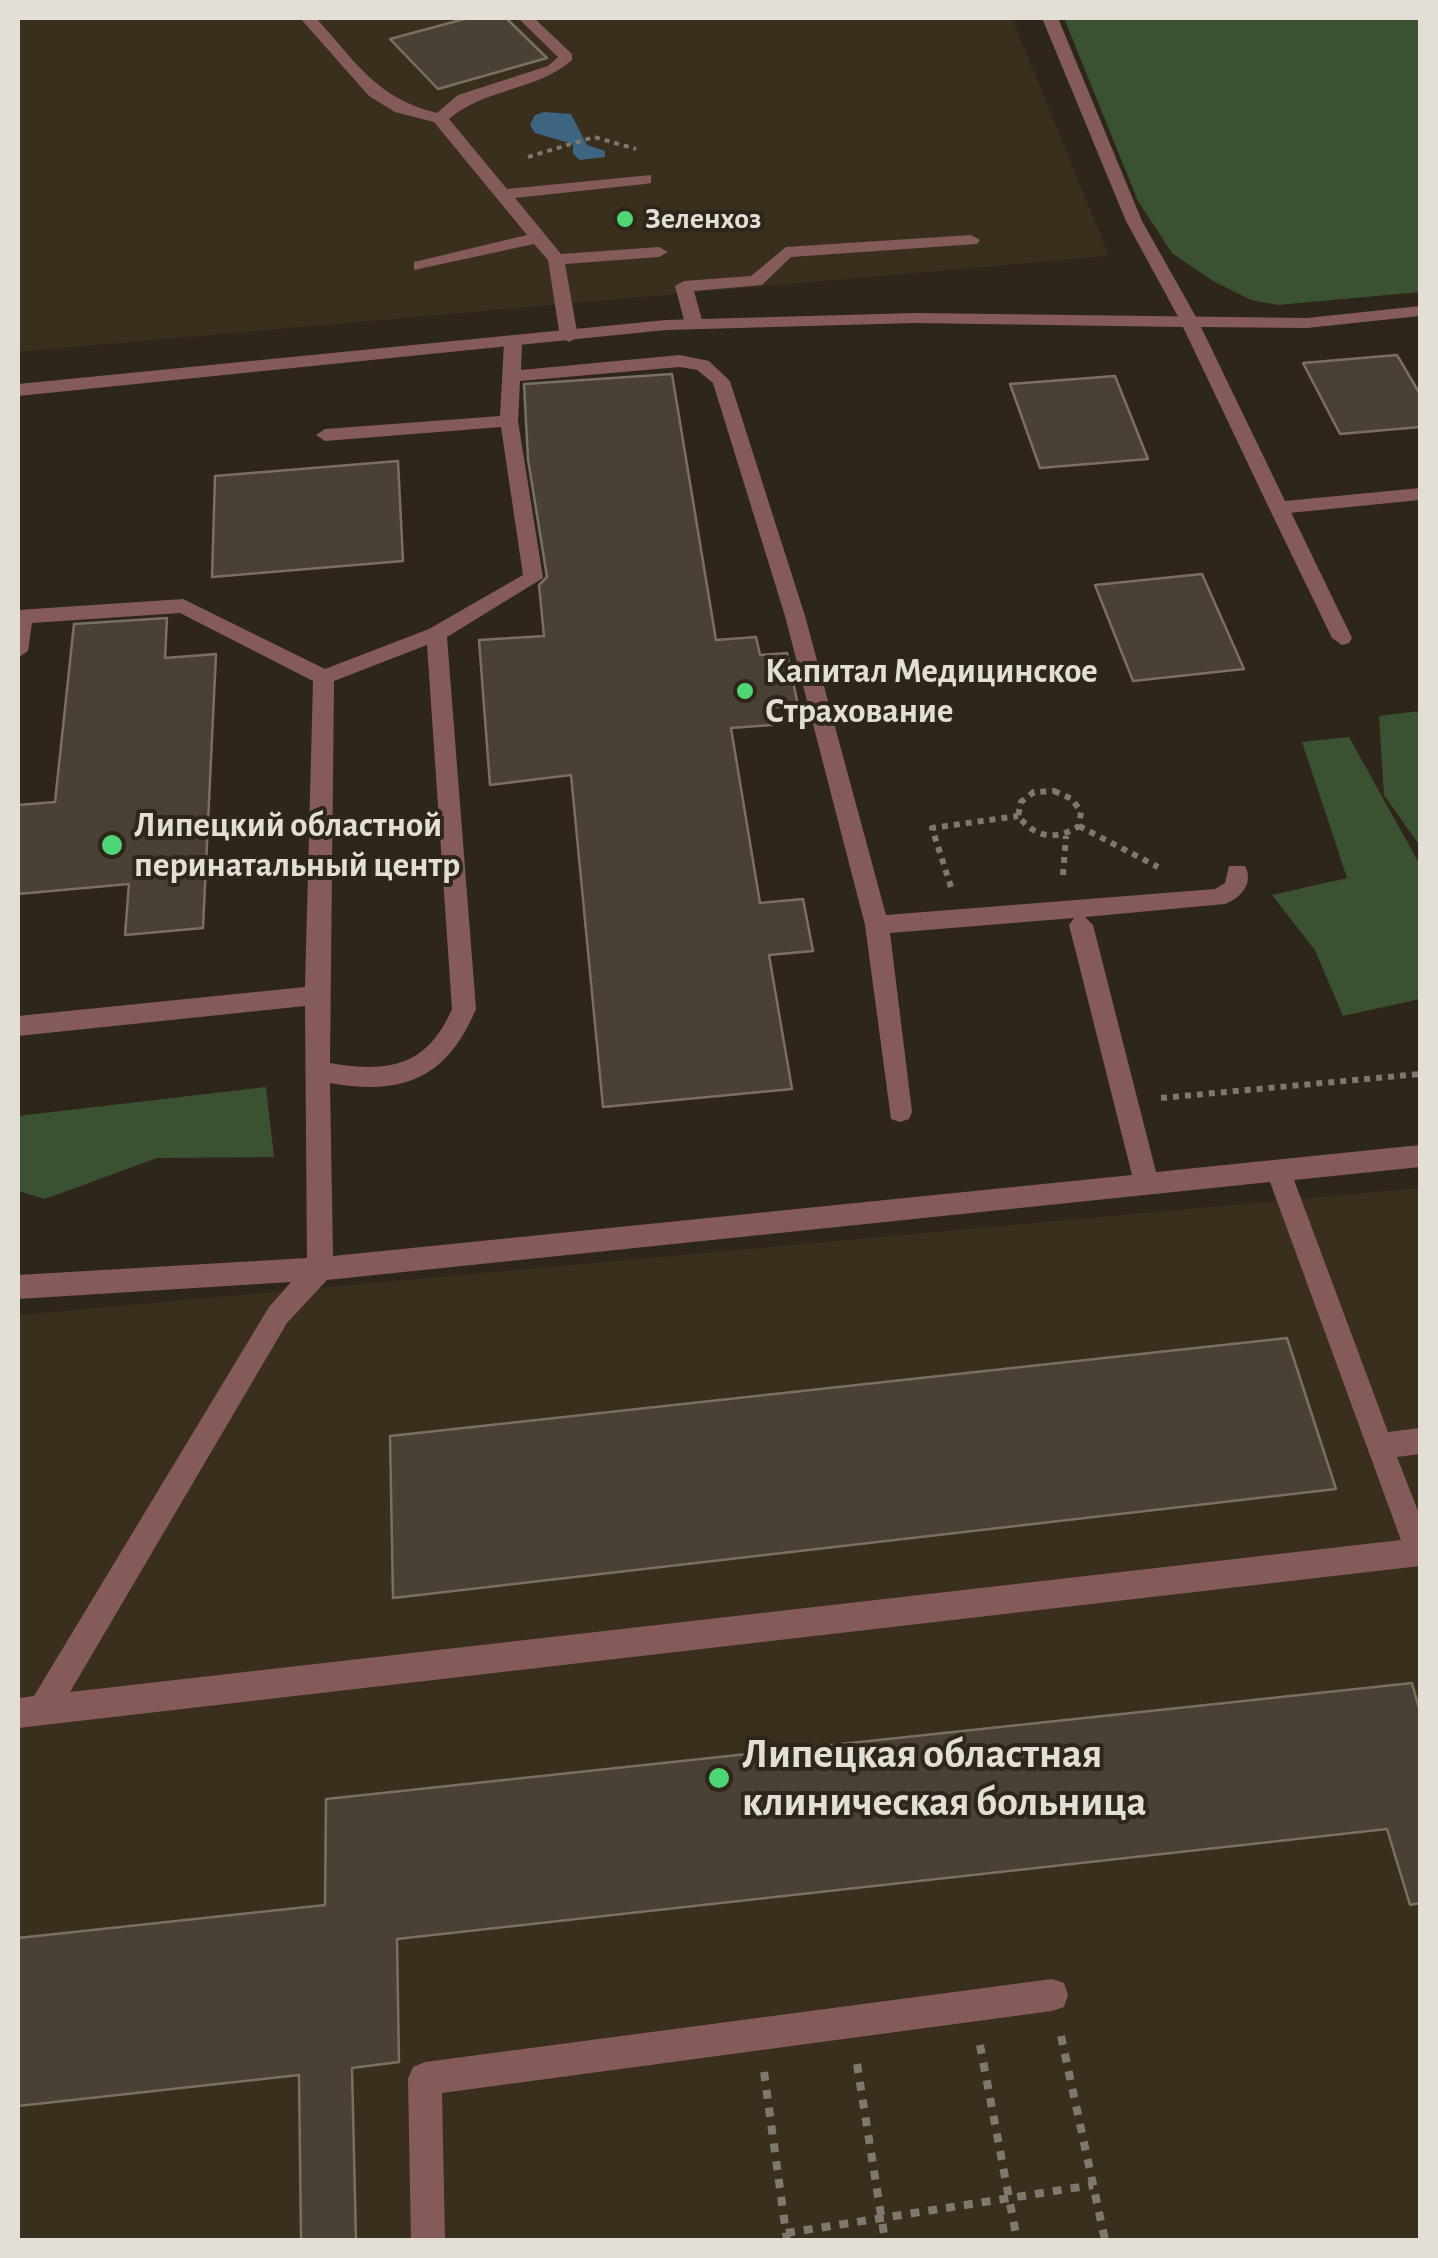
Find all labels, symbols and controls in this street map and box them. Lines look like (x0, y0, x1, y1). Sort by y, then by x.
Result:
place label: Зеленхоз (645, 201, 761, 237)
marker: Зеленхоз (614, 208, 636, 230)
place label: Капитал Медицинское Страхование (765, 650, 1098, 732)
marker: Капитал Медицинское Страхование (734, 680, 756, 702)
place label: Липецкий областной перинатальный центр (134, 804, 460, 886)
marker: Липецкий областной перинатальный центр (99, 832, 125, 858)
place label: Липецкая областная клиническая больница (742, 1729, 1146, 1828)
marker: Липецкая областная клиническая больница (706, 1765, 732, 1791)

